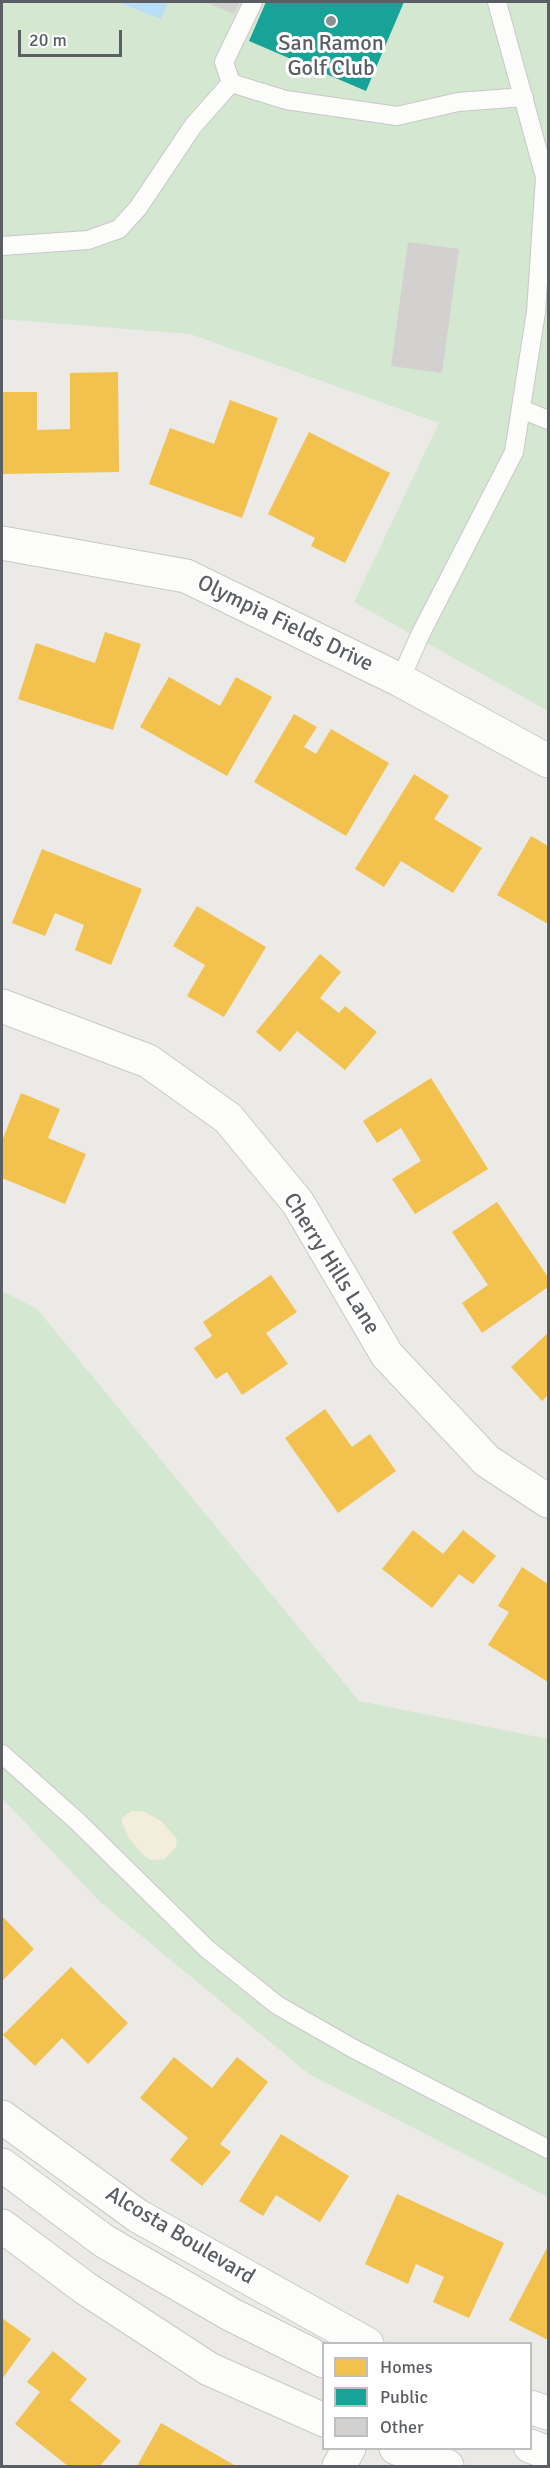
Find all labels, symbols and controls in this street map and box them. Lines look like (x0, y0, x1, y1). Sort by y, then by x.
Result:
marker: San Ramon Golf Club (324, 14, 338, 28)
scale bar (21, 18, 124, 56)
text: 20 m (29, 29, 67, 51)
place label: San Ramon Golf Club (278, 31, 384, 82)
street label: Olympia Fields Drive (193, 570, 377, 678)
street label: Cherry Hills Lane (277, 1189, 385, 1339)
street label: Alcosta Boulevard (101, 2181, 259, 2291)
legend (322, 2342, 532, 2450)
text: Homes (380, 2356, 433, 2378)
text: Public (380, 2386, 428, 2408)
text: Other (380, 2416, 424, 2438)

